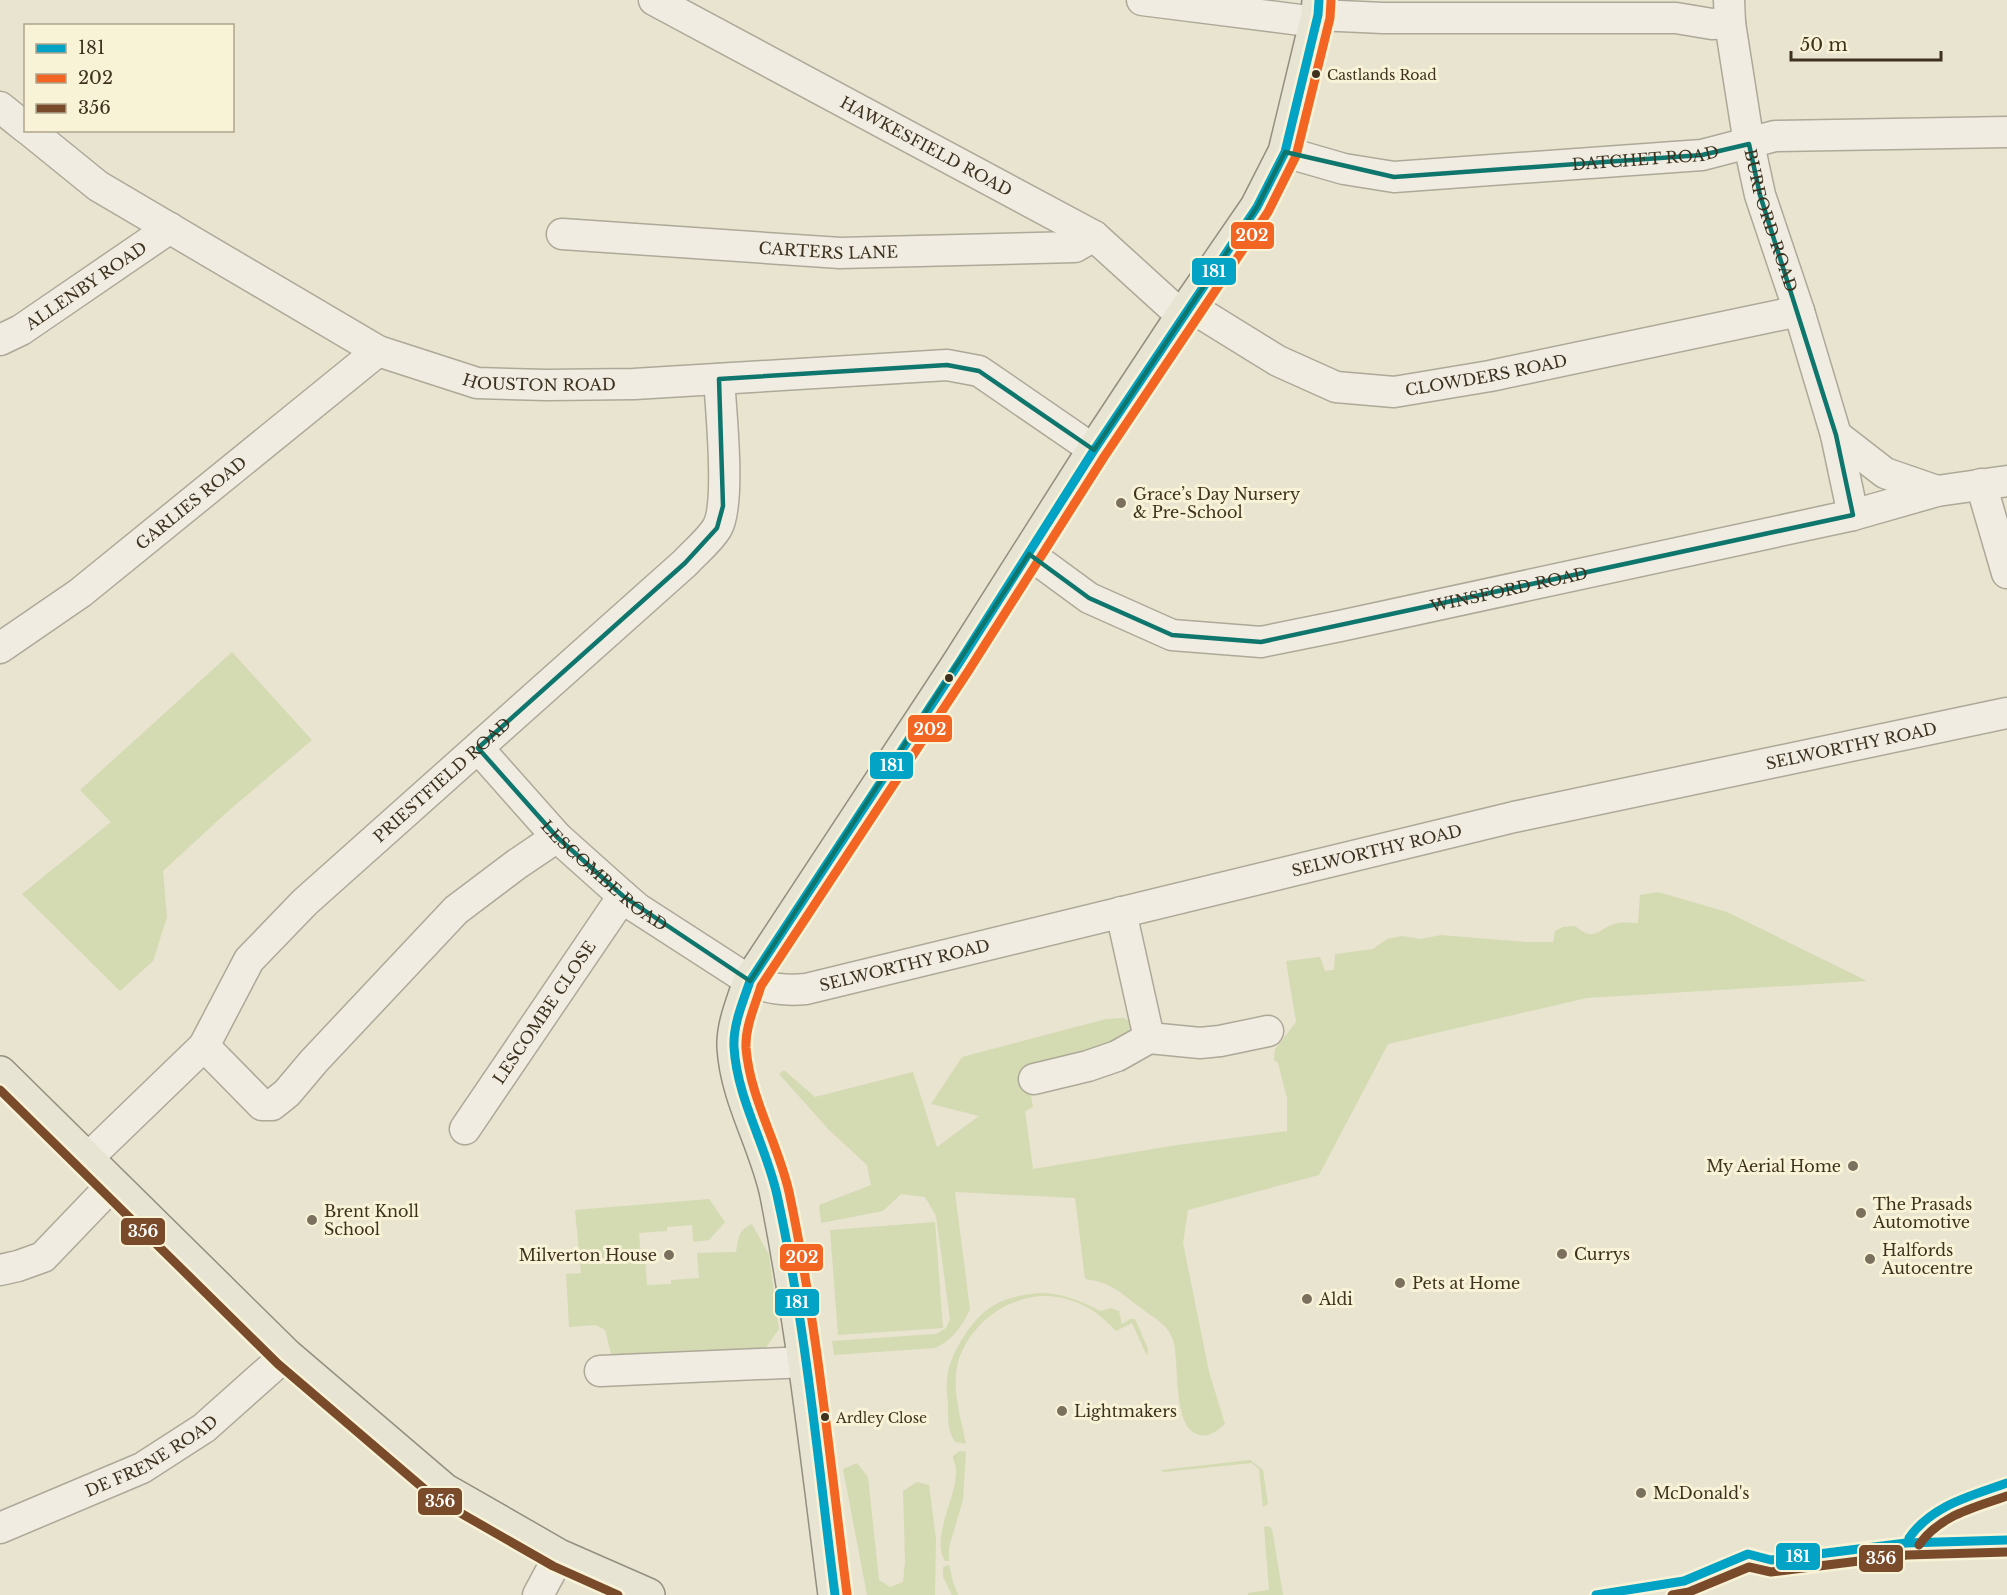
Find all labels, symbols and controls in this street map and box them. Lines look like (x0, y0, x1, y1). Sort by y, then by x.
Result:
legend (24, 24, 234, 132)
scale bar (1791, 24, 1941, 62)
text: 50 m (1800, 34, 1848, 56)
text: 181 (78, 37, 105, 59)
place label: Castlands Road (1327, 66, 1437, 84)
text: 202 (78, 67, 113, 89)
marker: Castlands Road (1310, 68, 1322, 80)
street label: HAWKESFIELD ROAD (837, 92, 1016, 200)
text: 356 (78, 97, 111, 119)
street label: DATCHET ROAD (1571, 141, 1721, 174)
street label: BURFORD ROAD (1740, 147, 1802, 295)
line badge: 202 (1230, 221, 1275, 250)
text: 202 (1236, 225, 1268, 245)
street label: ALLENBY ROAD (21, 237, 150, 335)
street label: CARTERS LANE (758, 237, 898, 263)
line badge: 181 (1191, 257, 1237, 286)
text: 181 (1202, 261, 1226, 281)
street label: CLOWDERS ROAD (1404, 350, 1569, 400)
street label: HOUSTON ROAD (460, 369, 616, 395)
street label: GARLIES ROAD (131, 452, 250, 554)
place label: Grace’s Day Nursery & Pre-School (1133, 484, 1301, 522)
marker: Grace’s Day Nursery & Pre-School (1114, 496, 1128, 510)
street label: WINSFORD ROAD (1427, 563, 1590, 616)
unlabelled marker (943, 672, 955, 684)
street label: PRIESTFIELD ROAD (369, 713, 515, 846)
line badge: 202 (907, 714, 953, 743)
street label: SELWORTHY ROAD (1764, 718, 1939, 774)
text: 202 (914, 719, 946, 739)
line badge: 181 (869, 751, 914, 780)
text: 181 (880, 755, 904, 775)
street label: LESCOMBE ROAD (537, 816, 671, 935)
street label: SELWORTHY ROAD (1290, 820, 1464, 881)
street label: SELWORTHY ROAD (817, 935, 992, 995)
street label: LESCOMBE CLOSE (489, 937, 600, 1088)
place label: My Aerial Home (1706, 1156, 1841, 1176)
marker: My Aerial Home (1846, 1159, 1860, 1173)
place label: The Prasads Automotive (1872, 1194, 1972, 1232)
place label: Brent Knoll School (324, 1201, 419, 1239)
marker: The Prasads Automotive (1854, 1206, 1868, 1220)
marker: Brent Knoll School (305, 1213, 319, 1227)
line badge: 356 (120, 1217, 166, 1246)
text: 356 (128, 1221, 158, 1241)
place label: Halfords Autocentre (1881, 1240, 1973, 1278)
line badge: 202 (779, 1243, 824, 1272)
place label: Currys (1574, 1244, 1630, 1264)
place label: Milverton House (519, 1245, 657, 1265)
text: 202 (786, 1247, 818, 1267)
marker: Currys (1555, 1247, 1569, 1261)
marker: Milverton House (662, 1248, 676, 1262)
marker: Halfords Autocentre (1863, 1252, 1877, 1266)
place label: Pets at Home (1412, 1273, 1520, 1293)
marker: Pets at Home (1393, 1276, 1407, 1290)
line badge: 181 (774, 1288, 820, 1317)
place label: Aldi (1318, 1289, 1353, 1309)
text: 181 (785, 1292, 809, 1312)
marker: Aldi (1300, 1292, 1314, 1306)
place label: Lightmakers (1074, 1401, 1177, 1421)
marker: Lightmakers (1055, 1404, 1069, 1418)
place label: Ardley Close (835, 1409, 927, 1427)
street label: DE FRENE ROAD (82, 1411, 222, 1501)
marker: Ardley Close (819, 1411, 831, 1423)
place label: McDonald's (1653, 1483, 1750, 1503)
marker: McDonald's (1634, 1486, 1648, 1500)
line badge: 356 (417, 1487, 463, 1516)
text: 356 (425, 1491, 455, 1511)
line badge: 181 (1775, 1542, 1821, 1571)
line badge: 356 (1858, 1544, 1904, 1573)
text: 181 (1786, 1546, 1810, 1566)
text: 356 (1866, 1548, 1896, 1568)

